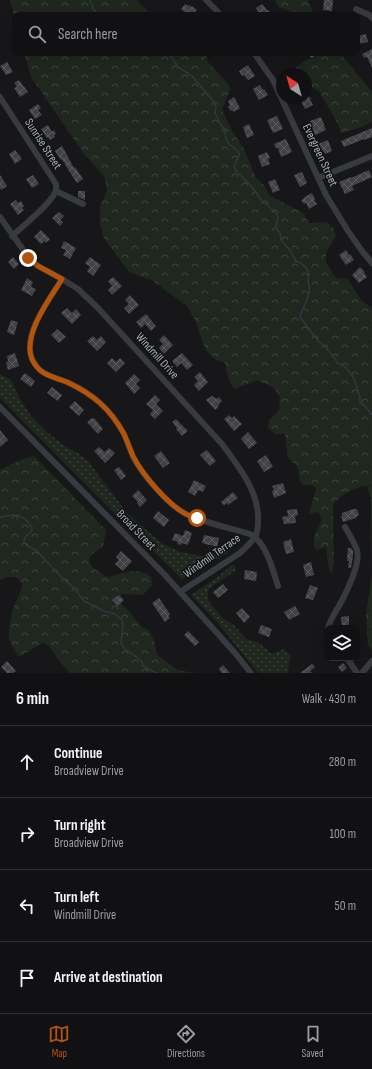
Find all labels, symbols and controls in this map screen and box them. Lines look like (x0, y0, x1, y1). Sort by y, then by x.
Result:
search box (12, 12, 360, 56)
icon: search (26, 23, 48, 45)
text: Search here (58, 25, 118, 44)
north arrow (276, 68, 312, 104)
street label: Sunrise Street (21, 116, 65, 172)
street label: Evergreen Street (299, 121, 341, 189)
route end (19, 249, 37, 267)
street label: Windmill Drive (132, 330, 182, 382)
street label: Broad Street (113, 507, 159, 554)
route start (188, 509, 206, 527)
street label: Windmill Terrace (181, 531, 244, 581)
map controls (324, 625, 360, 661)
button: layers (324, 625, 360, 661)
text: 6 min (16, 689, 49, 709)
text: Walk · 430 m (302, 691, 356, 707)
text: Continue (54, 744, 103, 763)
icon: ahead (16, 751, 38, 773)
text: 280 m (329, 754, 356, 770)
text: Broadview Drive (54, 763, 124, 779)
text: Turn right (54, 816, 106, 835)
icon: right (16, 823, 38, 845)
text: 100 m (329, 826, 356, 842)
text: Broadview Drive (54, 835, 124, 851)
text: Turn left (54, 888, 99, 907)
icon: left (16, 895, 38, 917)
text: 50 m (335, 898, 356, 914)
text: Windmill Drive (54, 907, 116, 923)
icon: arrive (16, 967, 38, 989)
text: Arrive at destination (54, 968, 163, 987)
tab: Map (48, 1023, 70, 1060)
tab: Directions (167, 1023, 205, 1060)
tab: Saved (302, 1023, 324, 1060)

